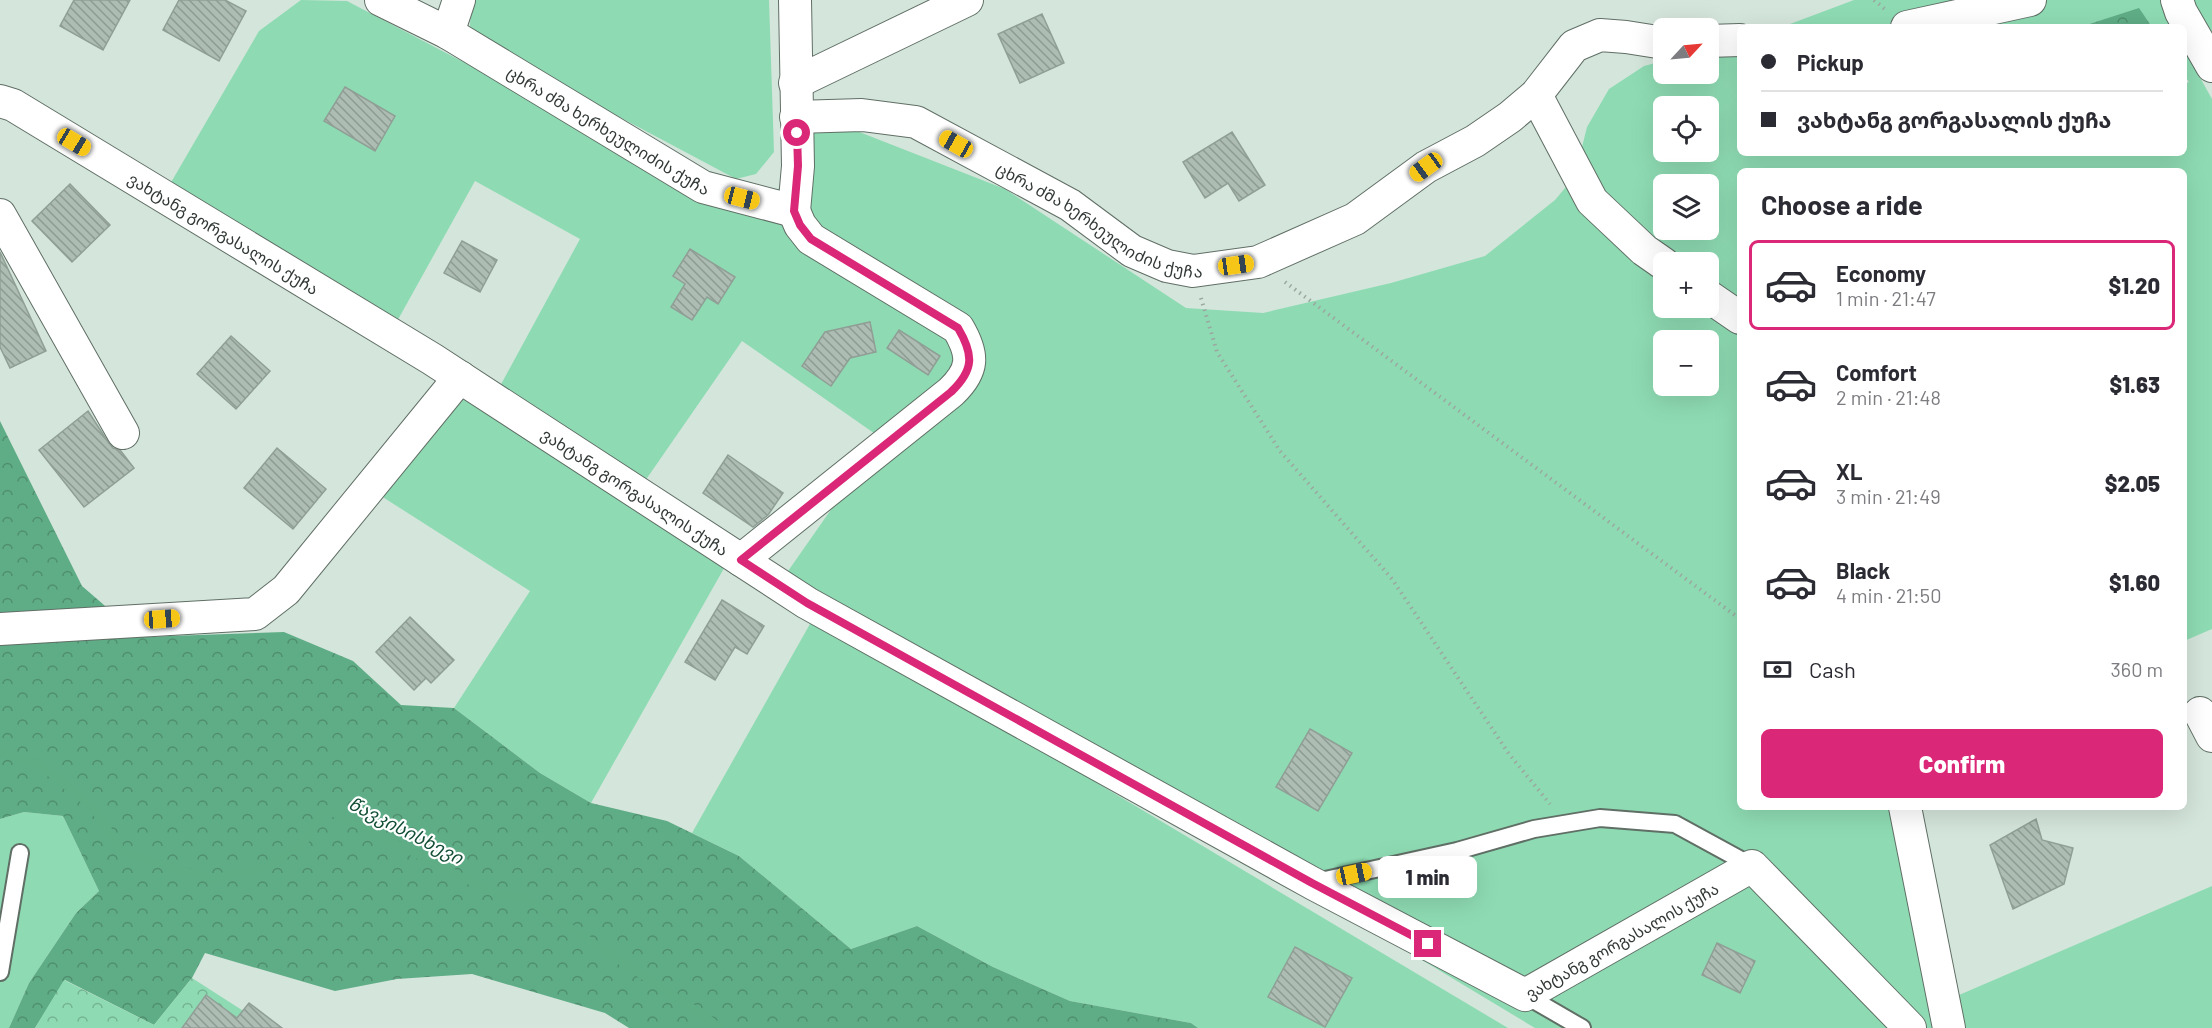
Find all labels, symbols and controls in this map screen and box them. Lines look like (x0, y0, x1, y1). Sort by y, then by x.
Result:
north arrow (1653, 18, 1719, 84)
map controls (1653, 18, 1719, 396)
text: Pickup (1797, 49, 1864, 75)
street label: ცხრა ძმა ხერხეულიძის ქუჩა (503, 62, 711, 198)
button: locate (1653, 96, 1719, 162)
text: ვახტანგ გორგასალის ქუჩა (1797, 106, 2111, 132)
route start (783, 119, 810, 146)
car (54, 125, 94, 159)
car (936, 127, 976, 161)
car (1406, 149, 1446, 185)
street label: ცხრა ძმა ხერხეულიძის ქუჩა (993, 158, 1203, 280)
street label: ვახტანგ გორგასალის ქუჩა (125, 168, 322, 298)
button: layers (1653, 174, 1719, 240)
car (722, 185, 762, 211)
text: Choose a ride (1761, 188, 1923, 220)
button: + (1653, 252, 1719, 318)
car (1217, 254, 1255, 276)
icon: car (1764, 258, 1818, 312)
text: Economy (1836, 260, 1926, 286)
text: $1.20 (2109, 272, 2160, 298)
text: 1 min · 21:47 (1836, 286, 1936, 310)
button: − (1653, 330, 1719, 396)
icon: car (1764, 357, 1818, 411)
text: Comfort (1836, 359, 1917, 385)
text: $1.63 (2110, 371, 2160, 397)
text: 2 min · 21:48 (1836, 385, 1941, 409)
street label: ვახტანგ გორგასალის ქუჩა (538, 424, 732, 559)
icon: car (1764, 456, 1818, 510)
text: XL (1836, 458, 1862, 484)
text: $2.05 (2105, 470, 2160, 496)
text: 3 min · 21:49 (1836, 484, 1941, 508)
icon: car (1764, 555, 1818, 609)
text: Black (1836, 557, 1890, 583)
text: $1.60 (2109, 569, 2160, 595)
text: 4 min · 21:50 (1836, 583, 1941, 607)
car (143, 609, 181, 629)
icon: cash (1761, 653, 1794, 686)
text: Cash (1809, 656, 1856, 682)
text: 360 m (2111, 657, 2163, 681)
button: Confirm (1761, 729, 2163, 798)
water label: წავკისისხევი (345, 792, 467, 869)
callout: 1 min (1378, 857, 1478, 899)
car (1335, 861, 1373, 887)
text: 1 min (1406, 865, 1449, 889)
street label: ვახტანგ გორგასალის ქუჩა (1522, 878, 1721, 1003)
route end (1414, 930, 1441, 957)

